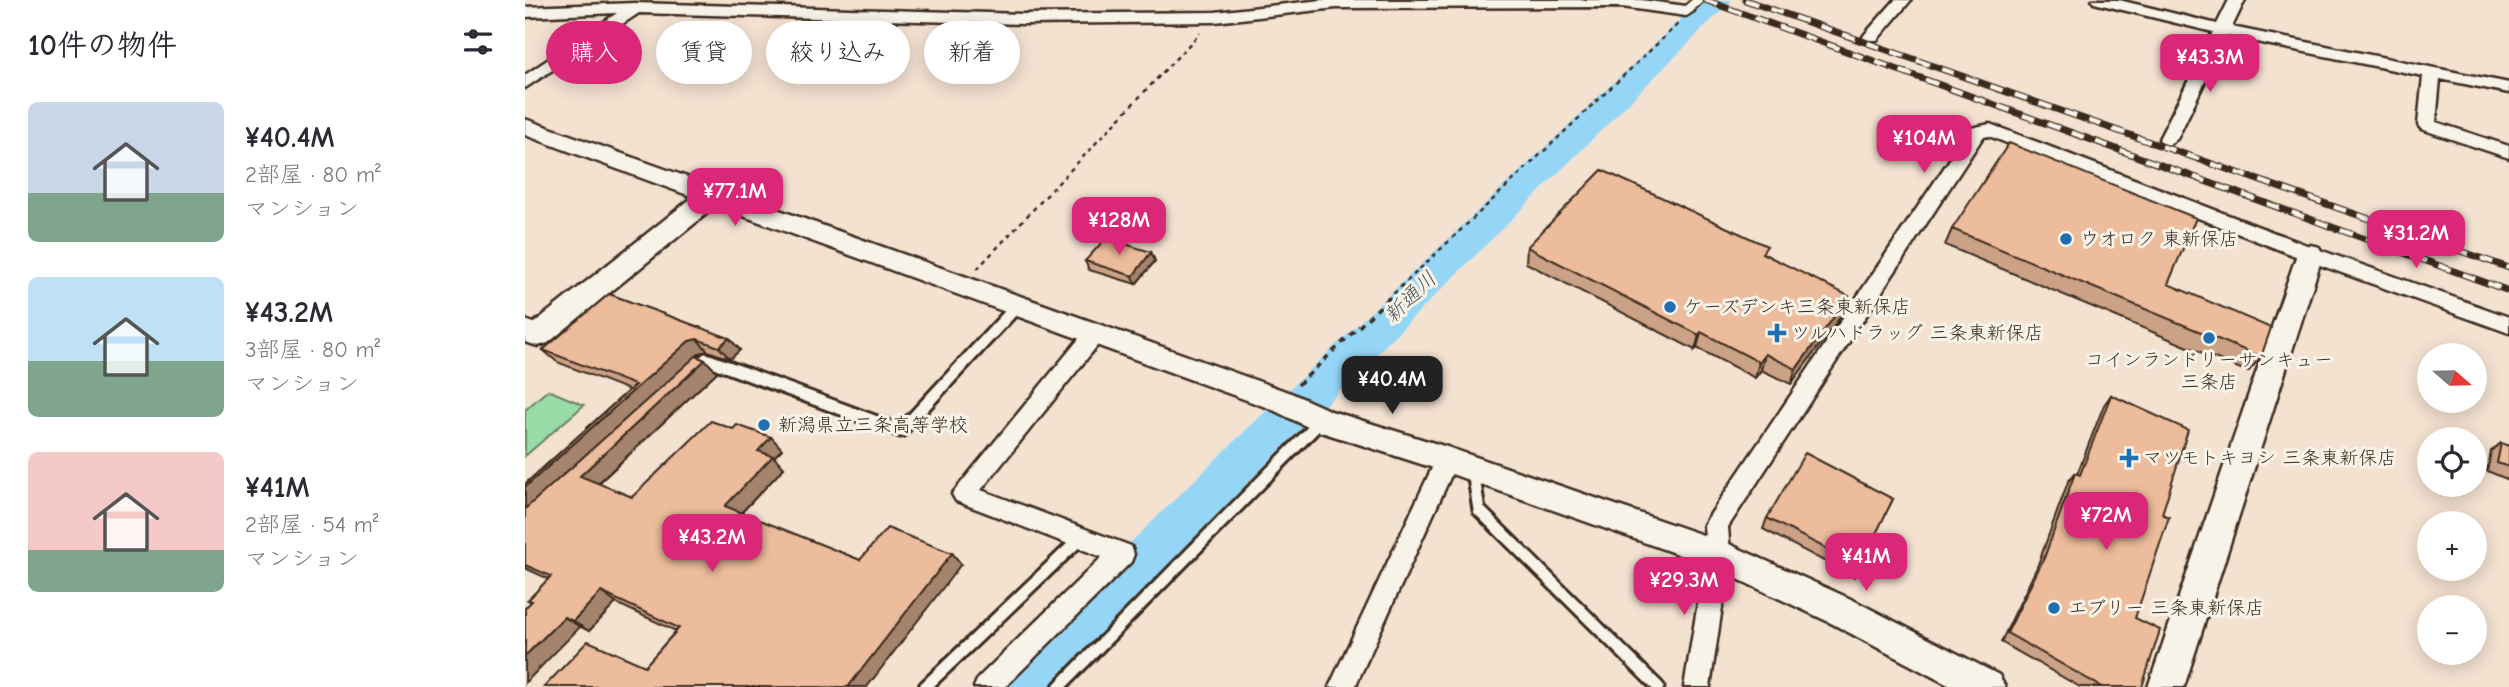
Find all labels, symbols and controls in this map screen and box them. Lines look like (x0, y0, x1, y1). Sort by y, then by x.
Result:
chip: 購入 (546, 21, 642, 84)
chip: 賃貸 (656, 21, 752, 84)
chip: 絞り込み (766, 21, 910, 84)
chip: 新着 (924, 21, 1020, 84)
icon: filters (459, 23, 497, 61)
text: 10件の物件 (28, 28, 177, 63)
pin: ¥43.3M (2153, 34, 2267, 94)
text: ¥43.3M (2176, 43, 2244, 70)
pin: ¥104M (1875, 116, 1973, 175)
text: ¥40.4M (245, 120, 335, 155)
text: ¥104M (1893, 124, 1955, 151)
icon: home (84, 130, 168, 214)
text: 2部屋 · 80 m² (245, 161, 381, 188)
pin: ¥77.1M (678, 168, 792, 228)
text: ¥77.1M (703, 177, 767, 204)
text: マンション (245, 195, 359, 222)
pin: ¥128M (1070, 198, 1168, 257)
text: ¥128M (1088, 206, 1150, 233)
pin: ¥31.2M (2359, 210, 2473, 270)
text: ¥31.2M (2383, 219, 2449, 246)
place label: ウオロク 東新保店 (2080, 228, 2238, 250)
marker: ウオロク 東新保店 (2058, 231, 2074, 247)
water label: 新通川 (1379, 266, 1441, 328)
text: ¥43.2M (245, 295, 333, 330)
place label: ケーズデンキ三条東新保店 (1684, 296, 1910, 318)
marker: ケーズデンキ三条東新保店 (1662, 299, 1678, 315)
icon: home (84, 305, 168, 389)
place label: ツルハドラッグ 三条東新保店 (1791, 322, 2044, 344)
marker: ツルハドラッグ 三条東新保店 (1769, 325, 1785, 341)
marker: コインランドリーサンキュー 三条店 (2201, 330, 2217, 346)
text: 3部屋 · 80 m² (245, 336, 380, 363)
north arrow (2417, 343, 2487, 413)
map controls (2417, 343, 2487, 665)
place label: コインランドリーサンキュー 三条店 (2085, 349, 2333, 393)
pin: ¥40.4M (1335, 356, 1449, 416)
text: ¥40.4M (1358, 365, 1426, 392)
text: マンション (245, 370, 359, 397)
place label: 新潟県立三条高等学校 (778, 414, 968, 436)
marker: 新潟県立三条高等学校 (756, 417, 772, 433)
button: locate (2417, 427, 2487, 497)
place label: マツモトキヨシ 三条東新保店 (2143, 447, 2396, 469)
marker: マツモトキヨシ 三条東新保店 (2121, 450, 2137, 466)
text: ¥41M (245, 470, 310, 505)
icon: home (84, 480, 168, 564)
pin: ¥72M (2065, 492, 2147, 552)
text: ¥72M (2080, 501, 2132, 528)
text: 2部屋 · 54 m² (245, 511, 378, 538)
button: + (2417, 511, 2487, 581)
pin: ¥43.2M (655, 514, 769, 574)
text: ¥43.2M (678, 523, 746, 550)
pin: ¥41M (1825, 534, 1907, 593)
text: ¥41M (1841, 542, 1891, 569)
text: マンション (245, 545, 359, 572)
pin: ¥29.3M (1627, 558, 1741, 617)
text: ¥29.3M (1650, 566, 1718, 593)
button: − (2417, 595, 2487, 665)
place label: エブリー 三条東新保店 (2068, 597, 2264, 619)
marker: エブリー 三条東新保店 (2046, 600, 2062, 616)

